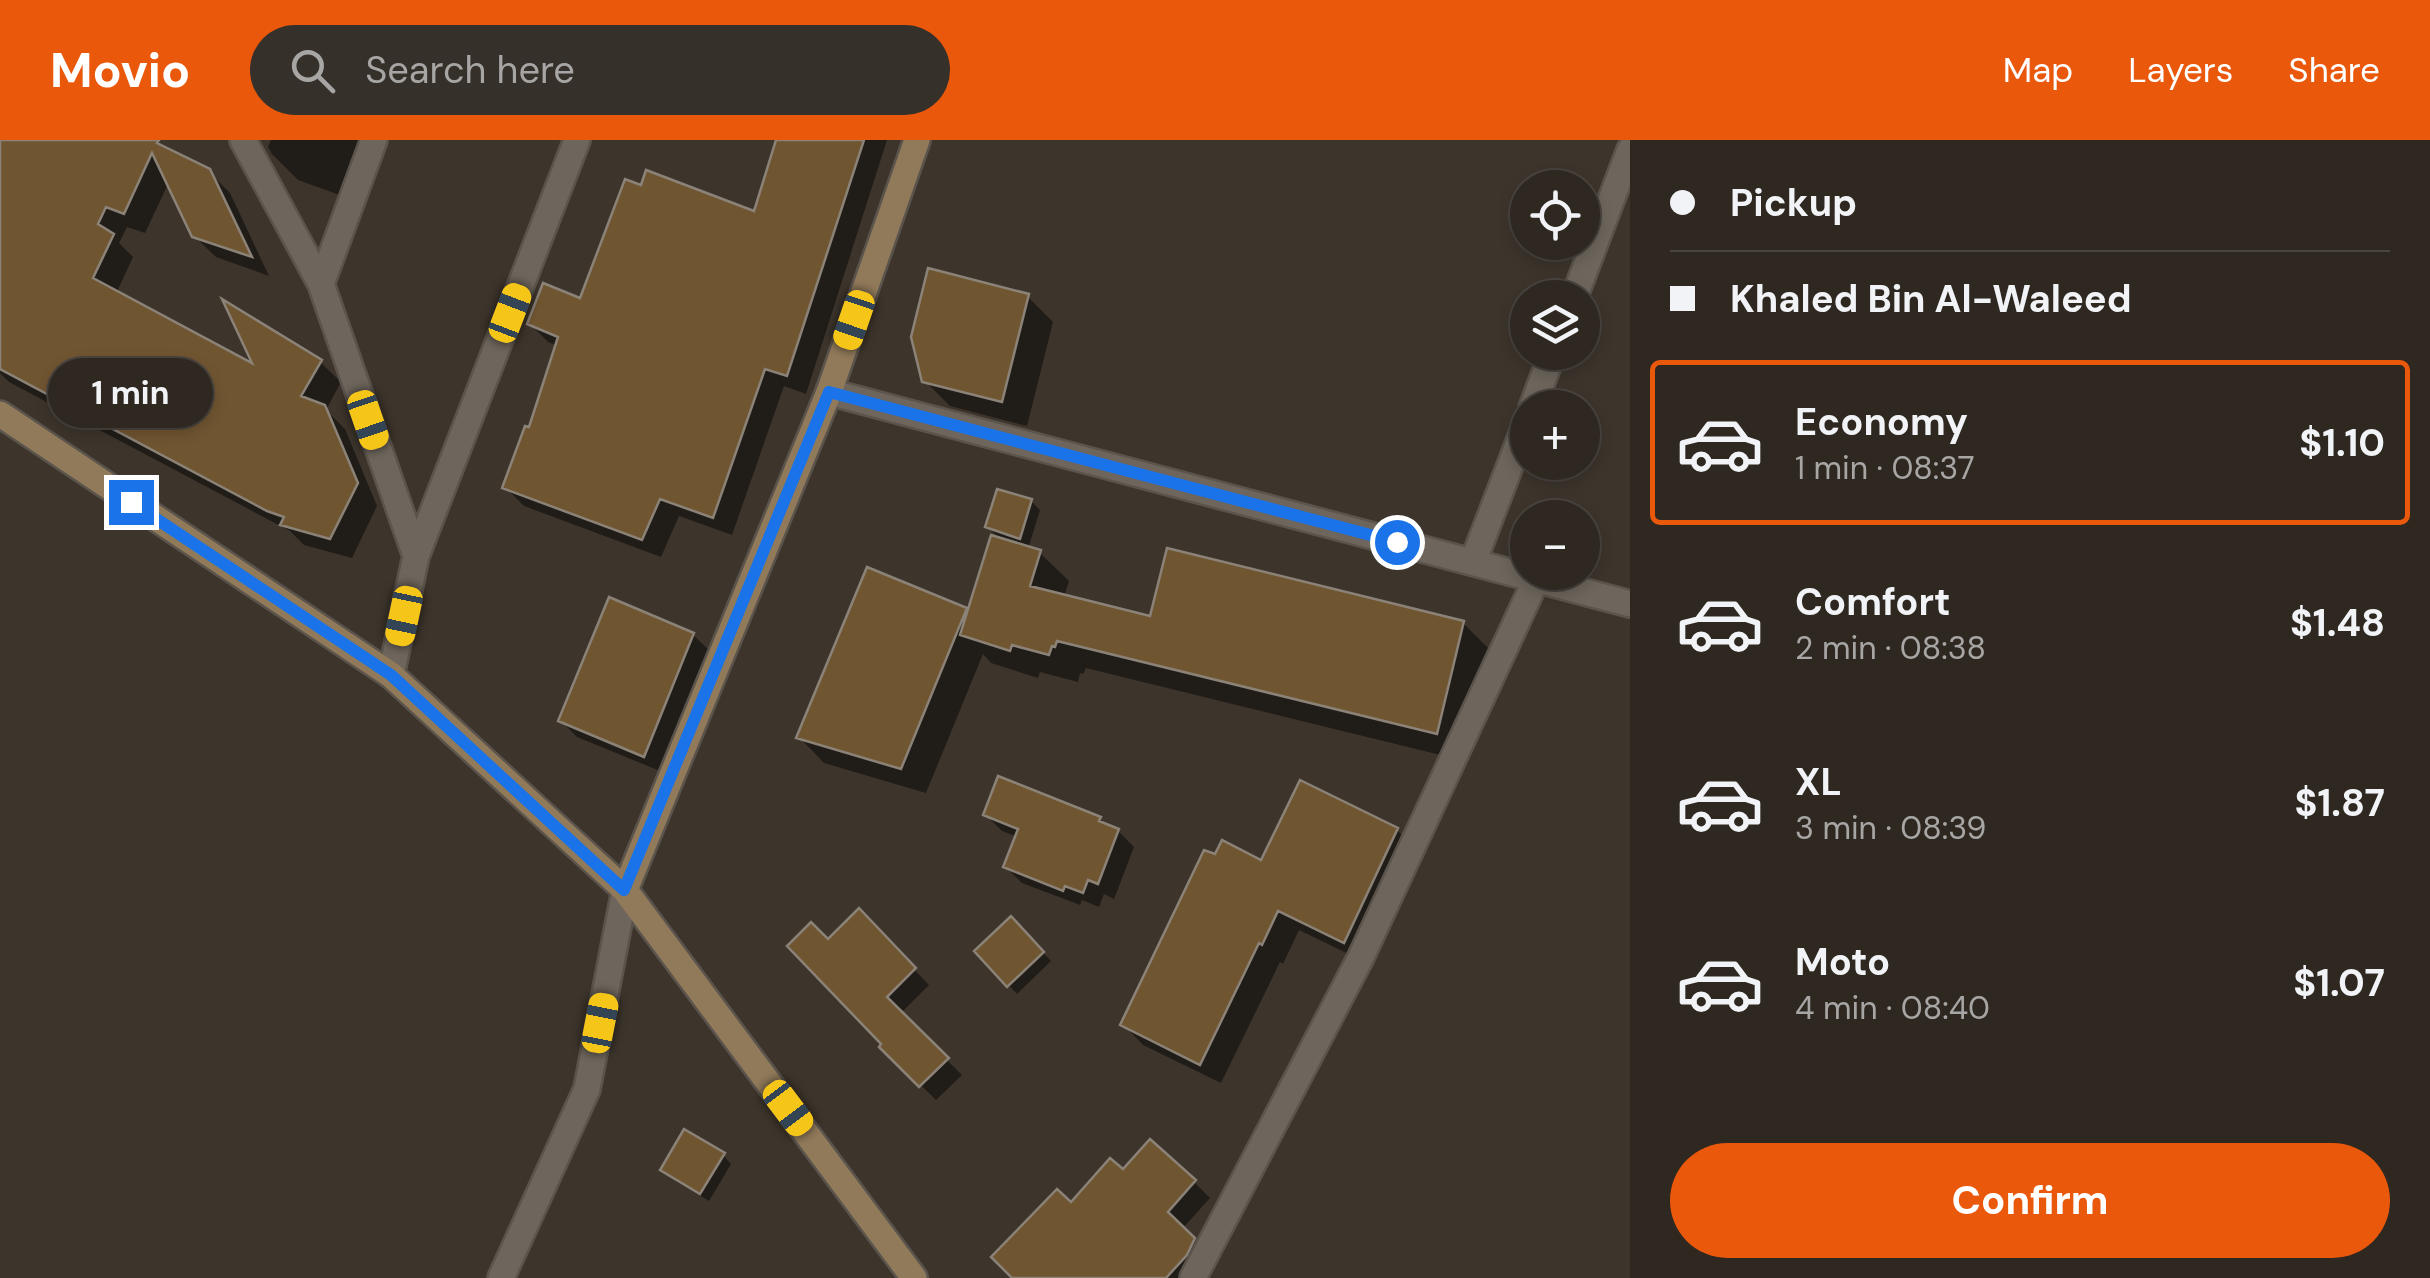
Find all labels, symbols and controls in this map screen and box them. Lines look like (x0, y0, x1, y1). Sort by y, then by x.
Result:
search box (250, 25, 950, 115)
text: Movio (50, 39, 190, 102)
icon: search (285, 43, 340, 98)
text: Search here (365, 45, 575, 95)
text: Map (2003, 47, 2073, 93)
text: Layers (2128, 47, 2233, 93)
text: Share (2288, 47, 2380, 93)
map controls (1510, 170, 1600, 590)
button: locate (1510, 170, 1600, 260)
text: Pickup (1730, 178, 1857, 228)
text: Khaled Bin Al-Waleed (1730, 274, 2132, 324)
car (485, 280, 535, 346)
button: layers (1510, 280, 1600, 370)
car (830, 287, 878, 353)
callout: 1 min (48, 357, 214, 427)
text: 1 min (92, 372, 169, 414)
car (344, 387, 392, 453)
button: + (1510, 390, 1600, 480)
text: Economy (1795, 397, 1968, 447)
icon: car (1675, 398, 1765, 488)
text: $1.10 (2299, 418, 2385, 468)
text: 1 min · 08:37 (1795, 447, 1975, 489)
route end (109, 480, 154, 525)
button: − (1510, 500, 1600, 590)
route start (1375, 520, 1420, 565)
text: Comfort (1795, 577, 1951, 627)
icon: car (1675, 578, 1765, 668)
car (383, 584, 425, 648)
text: $1.48 (2290, 598, 2385, 648)
text: 2 min · 08:38 (1795, 627, 1986, 669)
text: XL (1795, 757, 1842, 807)
icon: car (1675, 758, 1765, 848)
text: $1.87 (2295, 778, 2385, 828)
text: 3 min · 08:39 (1795, 807, 1986, 849)
text: Moto (1795, 937, 1890, 987)
icon: car (1675, 938, 1765, 1028)
text: $1.07 (2293, 958, 2385, 1008)
text: 4 min · 08:40 (1795, 987, 1990, 1029)
car (580, 991, 620, 1055)
car (758, 1075, 818, 1141)
button: Confirm (1670, 1143, 2390, 1258)

